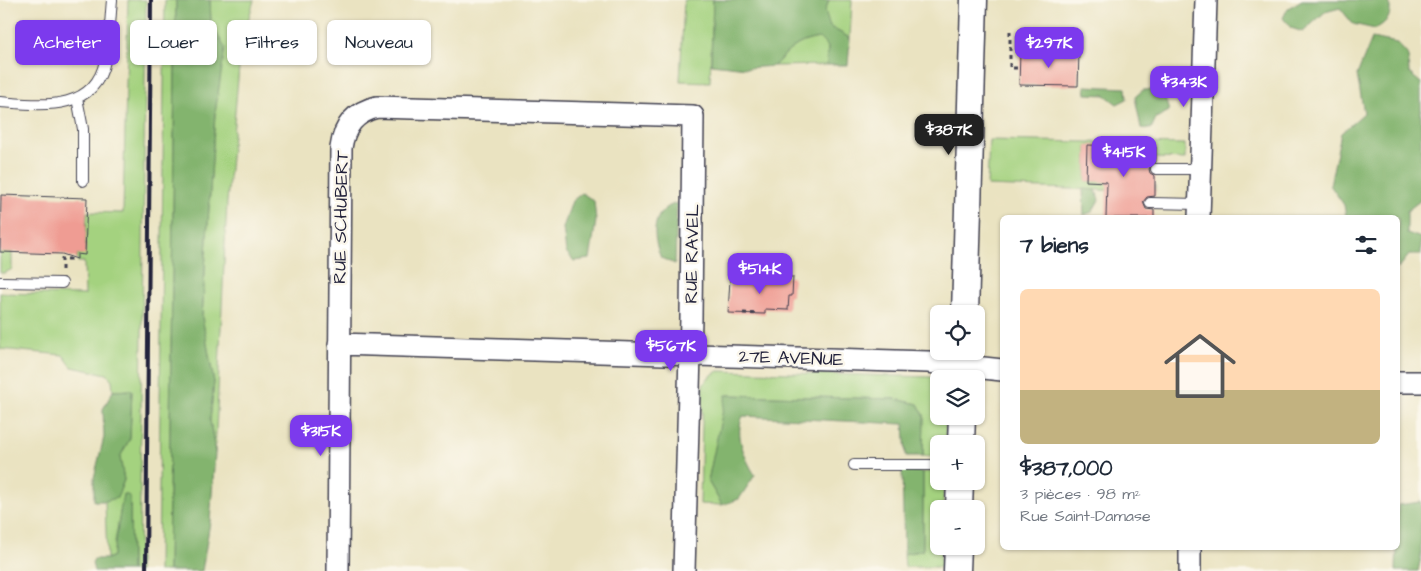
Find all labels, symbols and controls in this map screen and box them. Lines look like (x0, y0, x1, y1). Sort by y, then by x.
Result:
chip: Acheter (15, 20, 120, 65)
chip: Louer (130, 20, 217, 65)
chip: Filtres (227, 20, 317, 65)
chip: Nouveau (327, 20, 431, 65)
pin: $297K (1014, 27, 1084, 69)
text: $297K (1026, 32, 1072, 54)
pin: $343K (1149, 66, 1219, 108)
text: $343K (1161, 71, 1207, 93)
pin: $387K (914, 114, 984, 156)
text: $387K (926, 119, 972, 141)
pin: $415K (1089, 136, 1159, 178)
text: $415K (1103, 141, 1145, 163)
street label: RUE SCHUBERT (327, 149, 355, 284)
street label: RUE RAVEL (679, 203, 705, 304)
text: 7 biens (1020, 231, 1089, 260)
icon: filters (1352, 231, 1380, 259)
pin: $514K (725, 252, 795, 295)
text: $514K (739, 258, 781, 280)
map controls (930, 305, 985, 555)
button: locate (930, 305, 985, 360)
icon: home (1155, 321, 1245, 411)
pin: $567K (636, 330, 706, 372)
text: $567K (646, 335, 696, 357)
street label: 27E AVENUE (738, 344, 844, 372)
button: layers (930, 370, 985, 425)
pin: $315K (286, 414, 356, 457)
text: $315K (301, 420, 341, 442)
button: + (930, 435, 985, 490)
text: $387,000 (1020, 454, 1112, 483)
text: 3 pièces · 98 m² (1020, 483, 1141, 505)
button: − (930, 500, 985, 555)
text: Rue Saint-Damase (1020, 505, 1151, 527)

